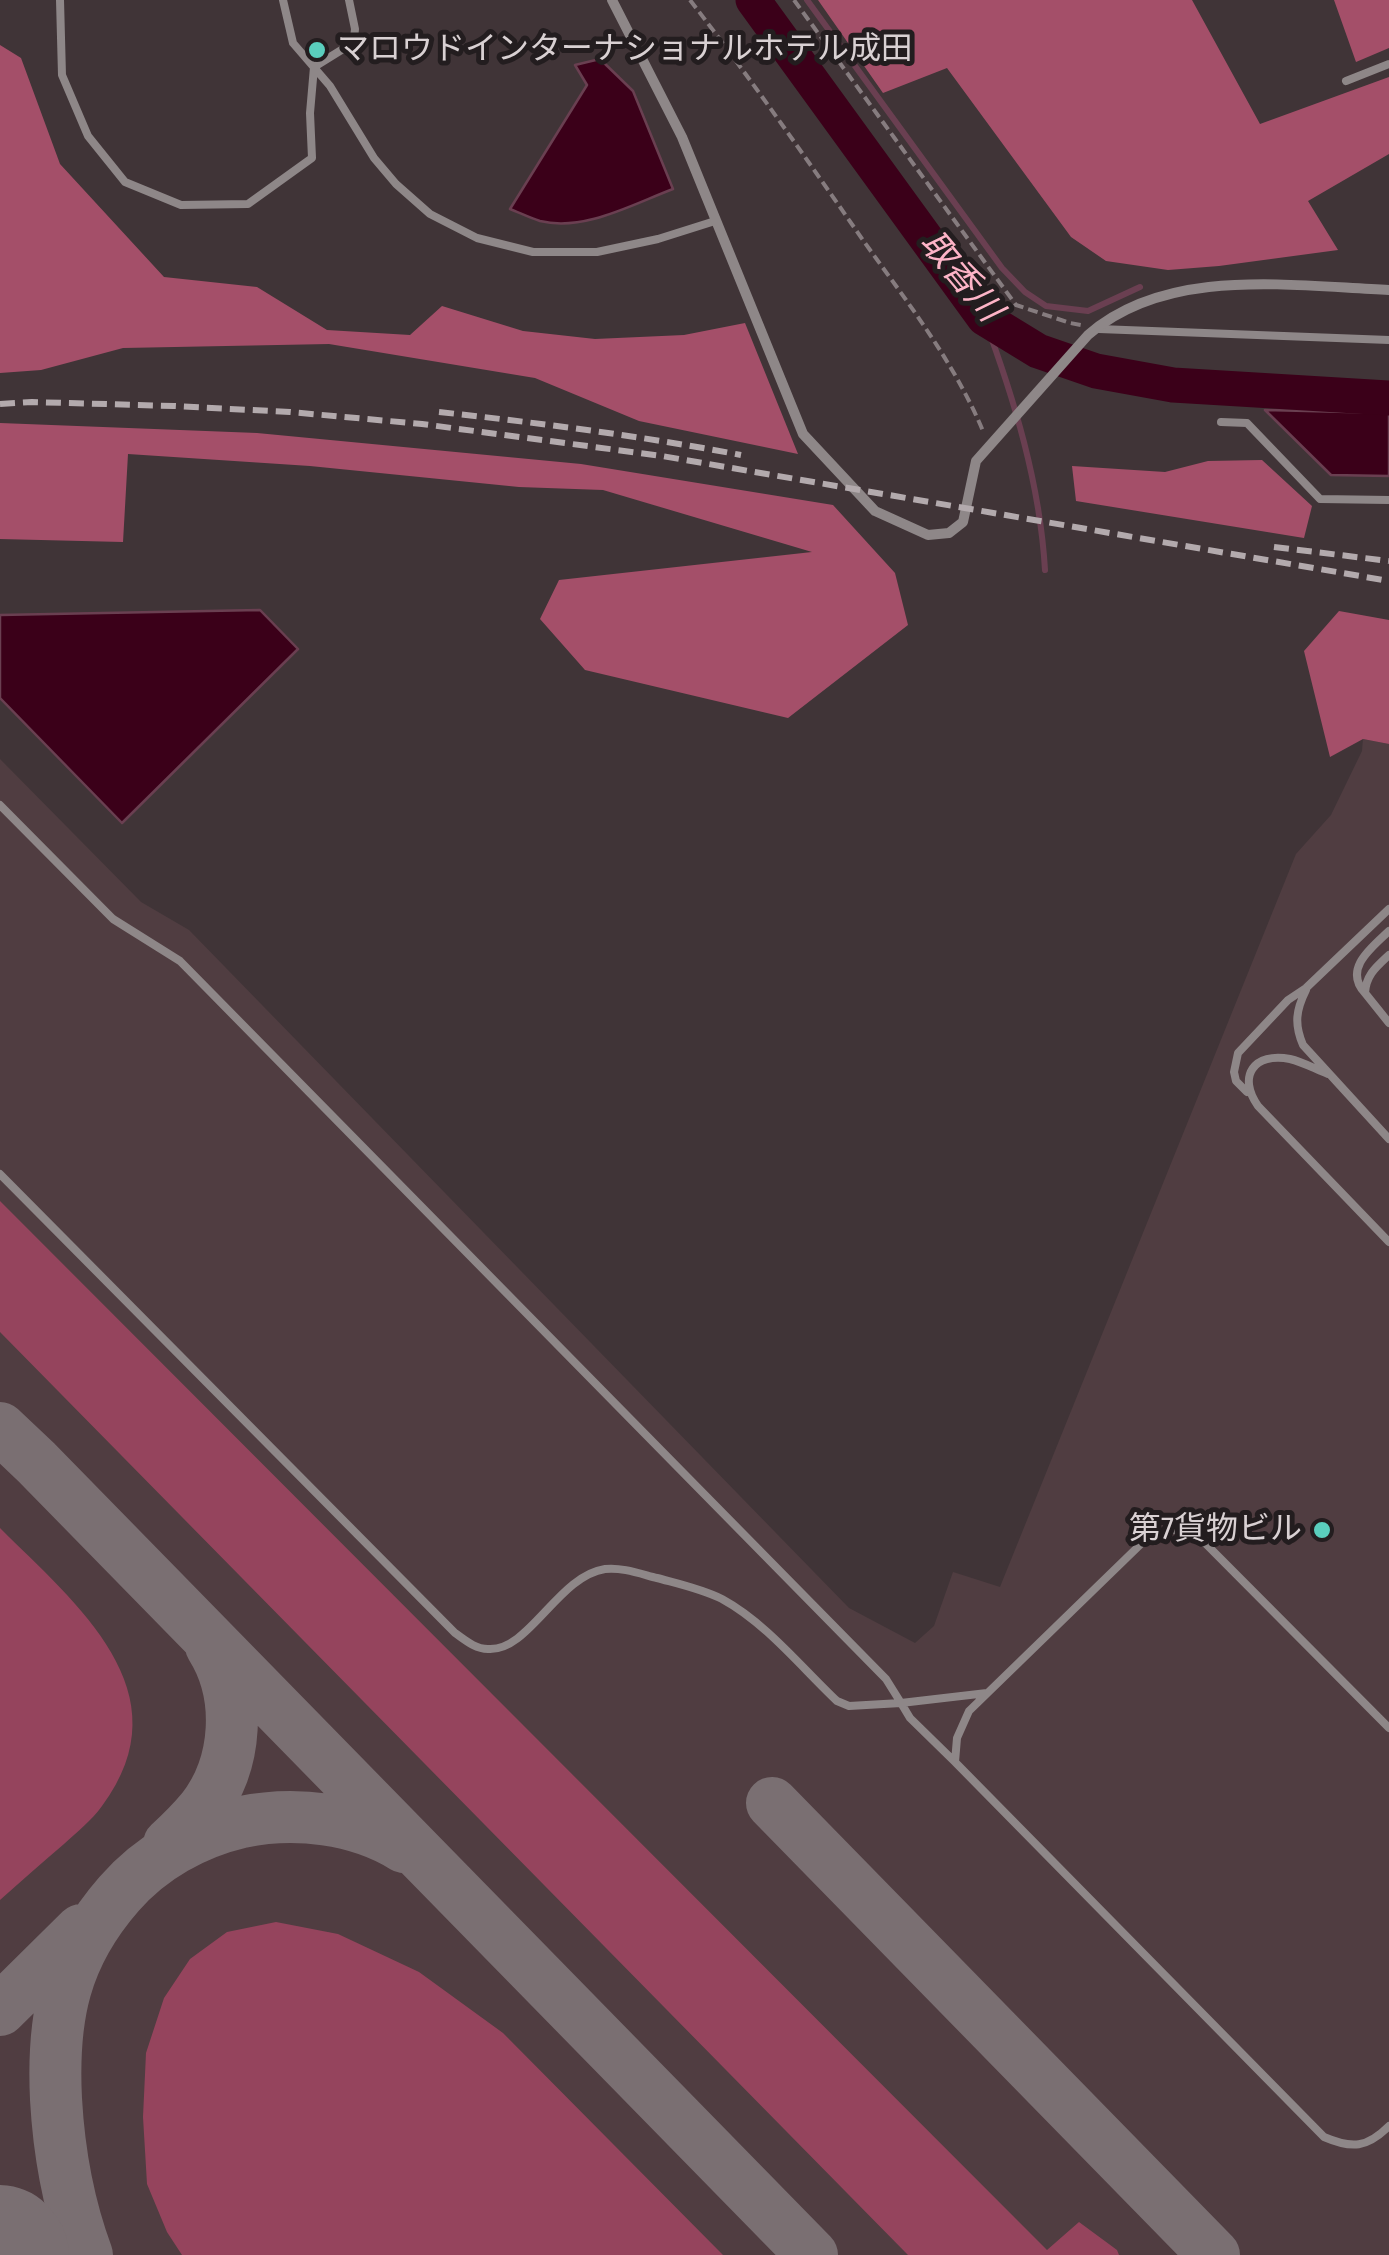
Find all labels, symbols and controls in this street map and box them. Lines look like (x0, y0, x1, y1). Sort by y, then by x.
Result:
place label: マロウドインターナショナルホテル成田 (337, 31, 913, 69)
marker: マロウドインターナショナルホテル成田 (306, 39, 328, 61)
water label: 取香川 (910, 223, 1010, 331)
place label: 第7貨物ビル (1129, 1511, 1302, 1549)
marker: 第7貨物ビル (1311, 1519, 1333, 1541)

